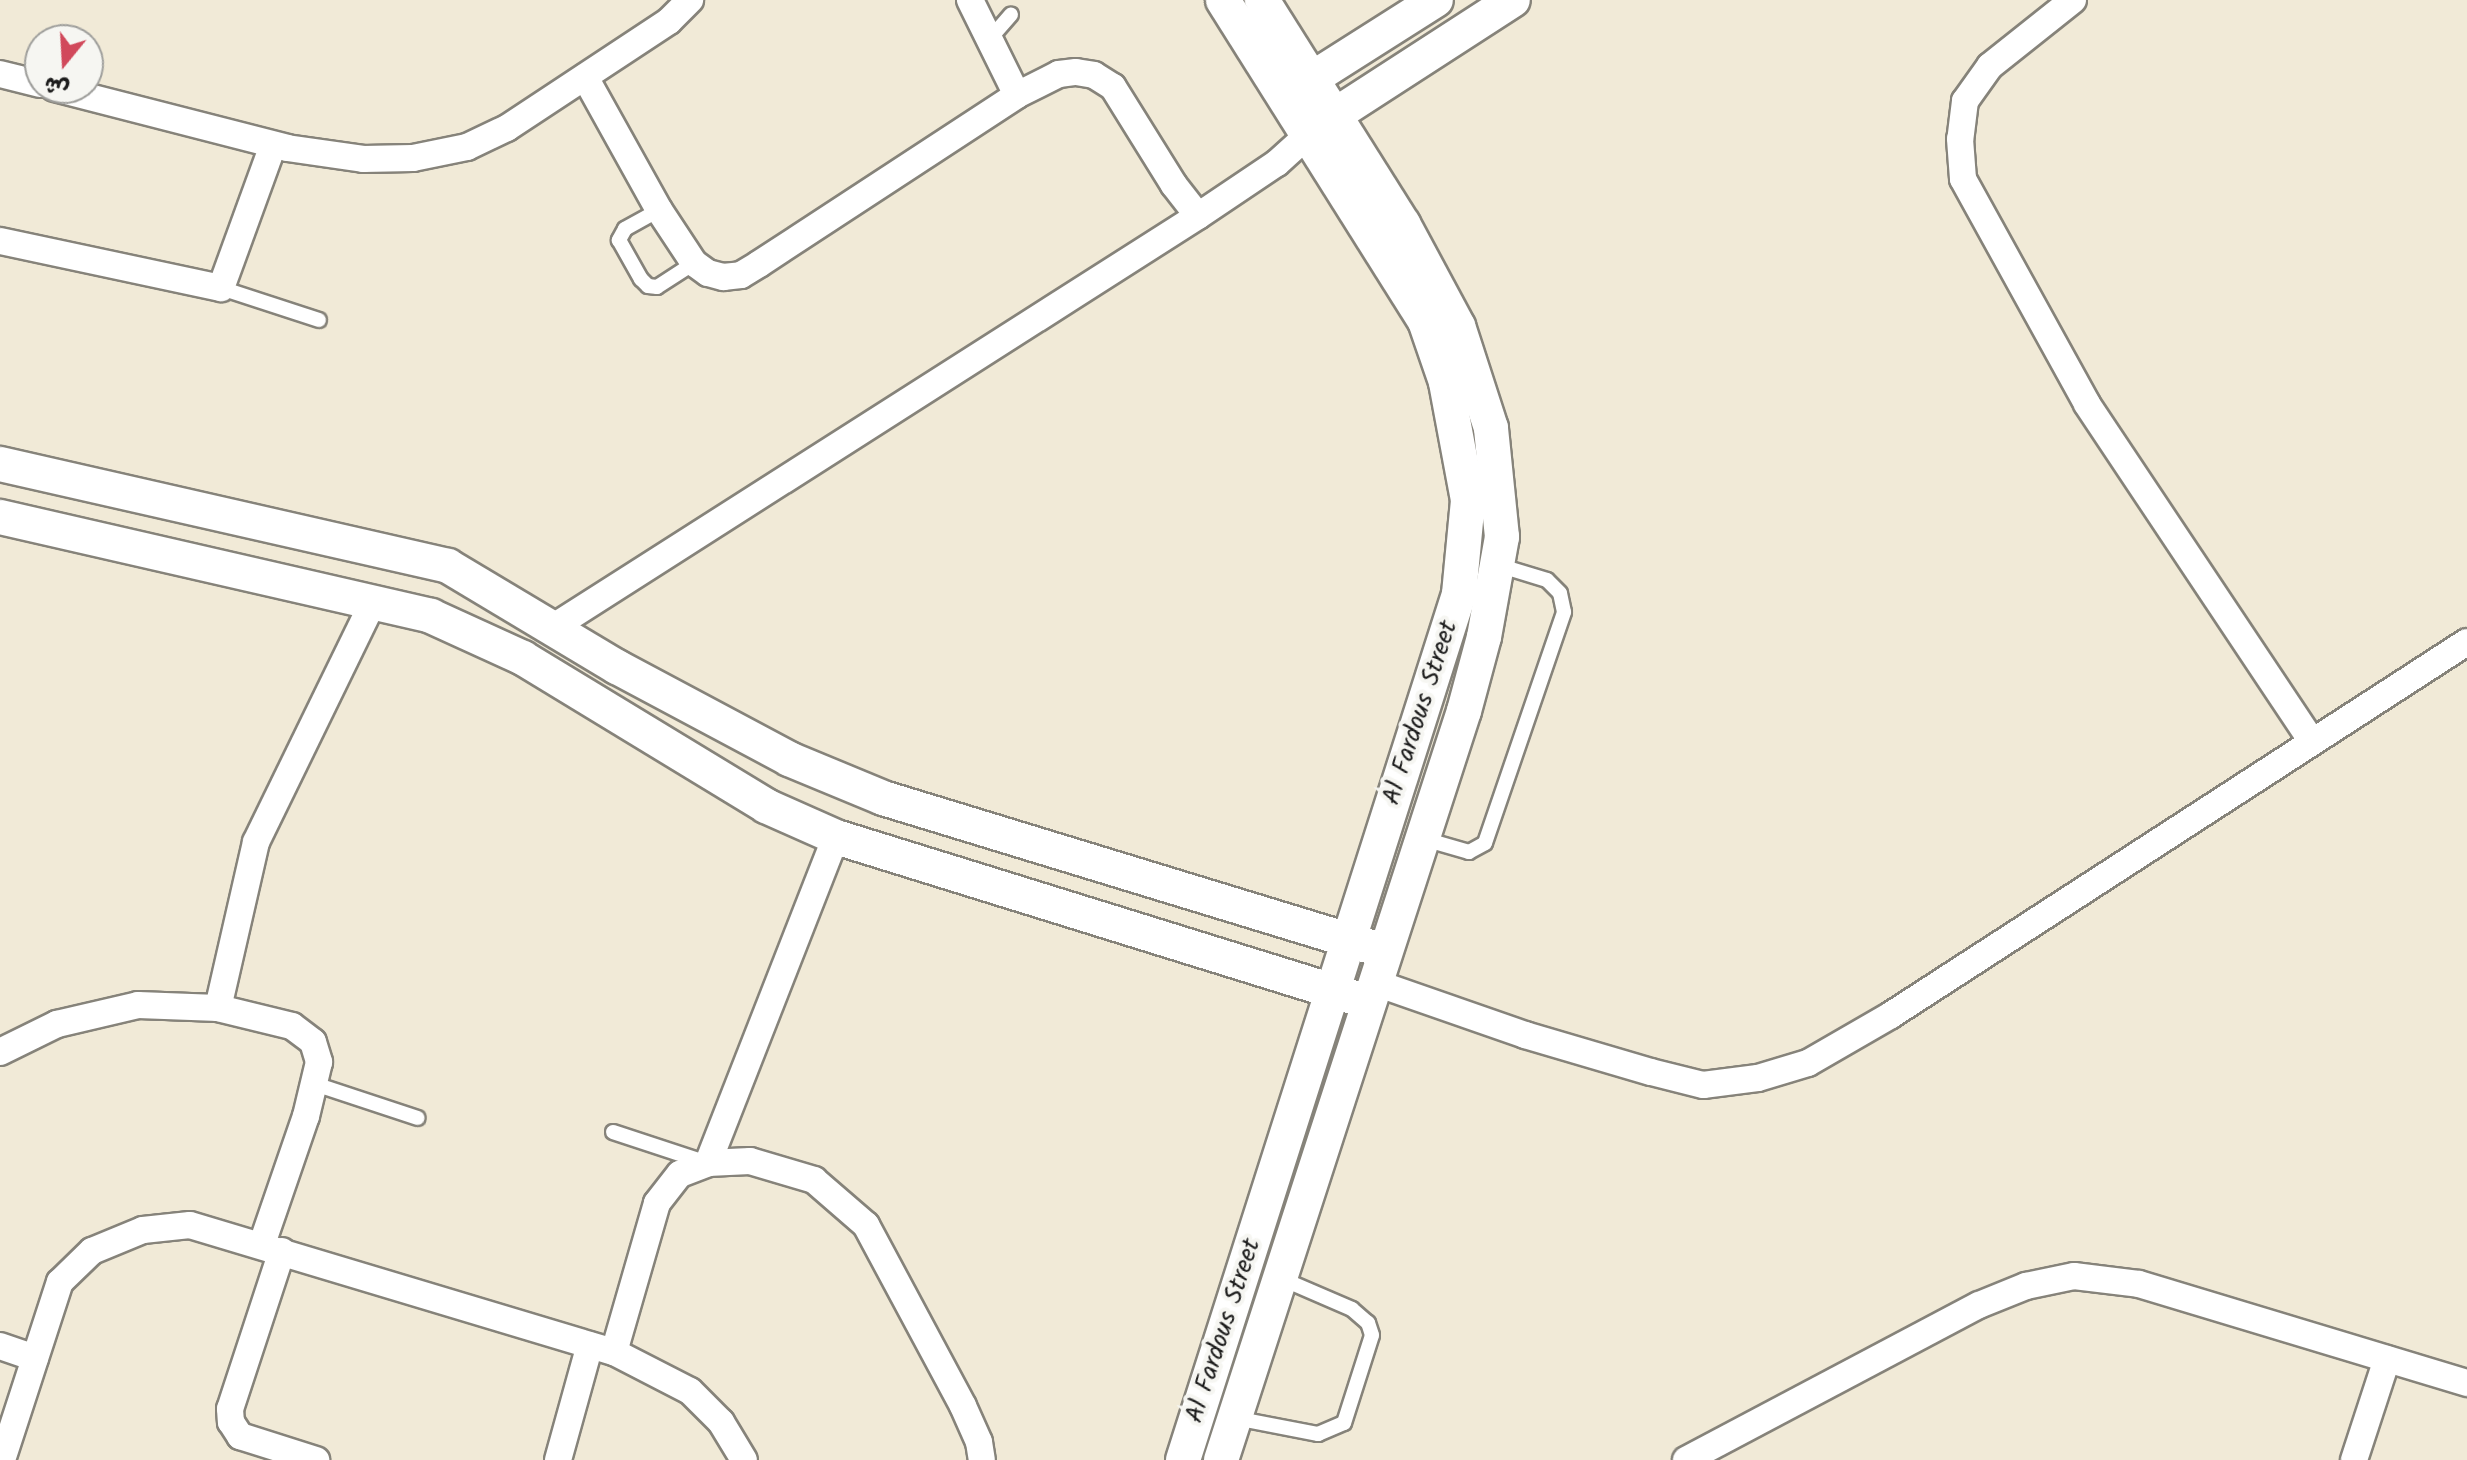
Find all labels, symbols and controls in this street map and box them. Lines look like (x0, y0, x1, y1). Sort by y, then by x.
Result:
north arrow (24, 24, 104, 104)
text: ش (40, 65, 74, 106)
street label: Al Fardous Street (1377, 617, 1465, 809)
street label: Al Fardous Street (1180, 1235, 1268, 1427)

